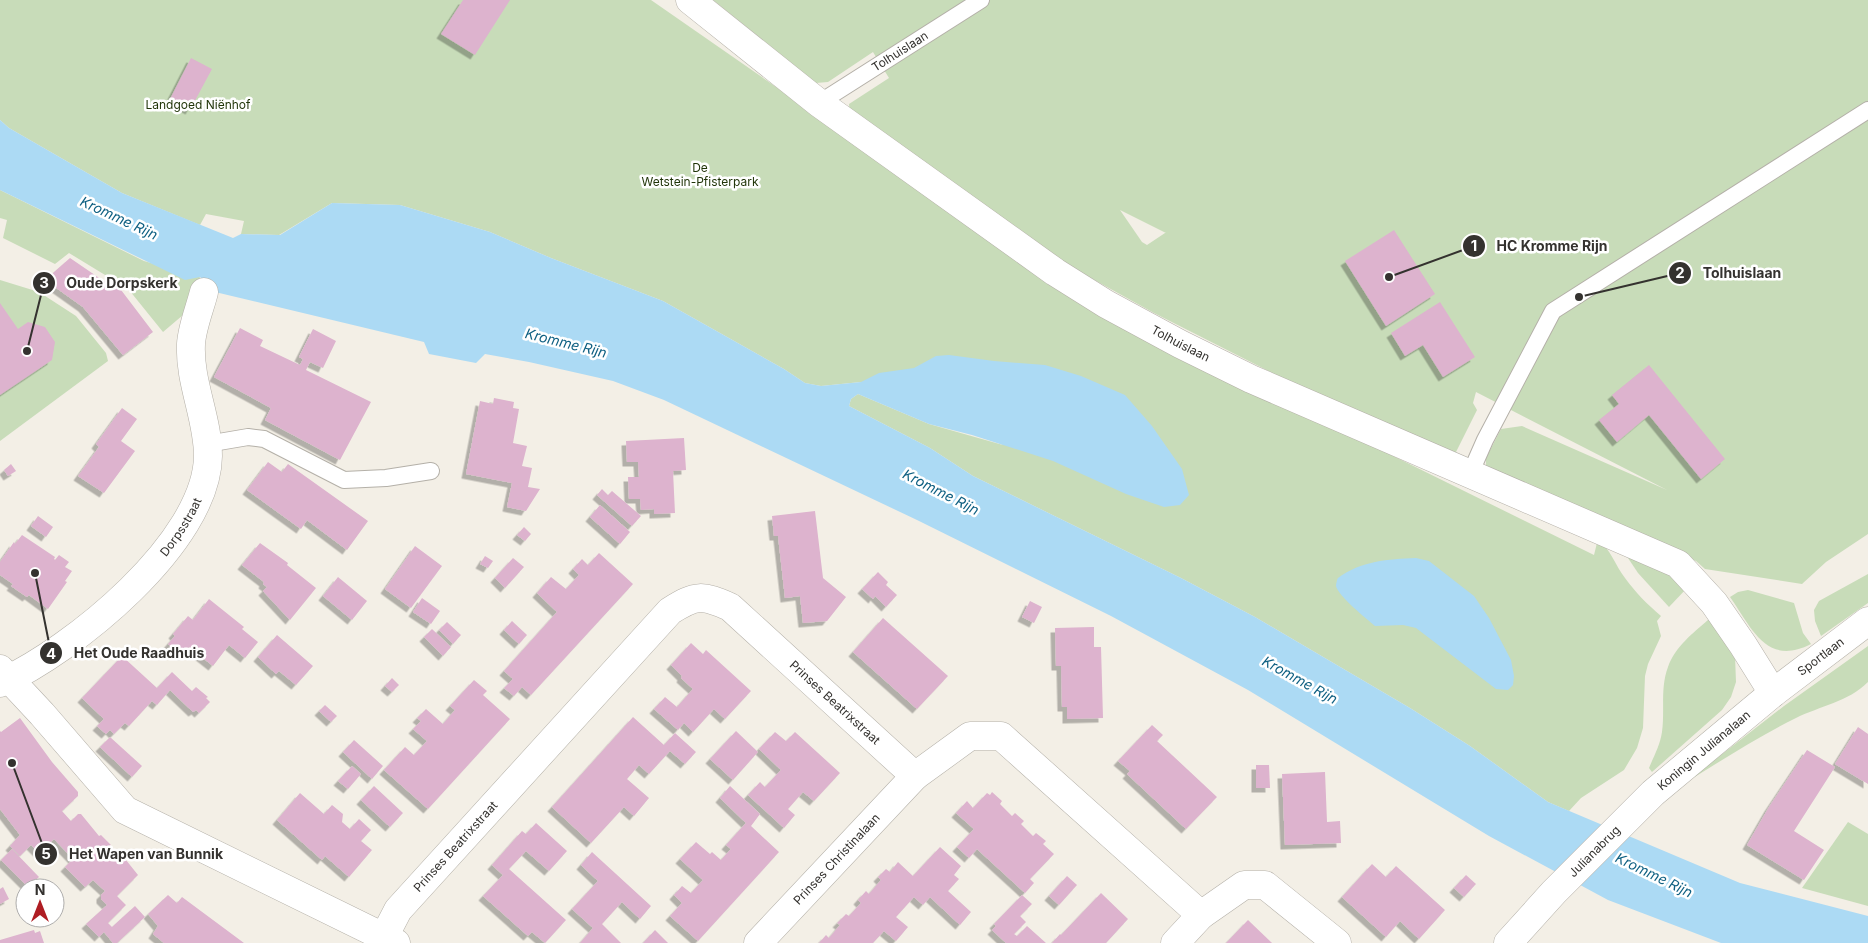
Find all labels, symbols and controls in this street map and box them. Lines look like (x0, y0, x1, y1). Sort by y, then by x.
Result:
street label: Tolhuislaan (869, 28, 931, 75)
park label: Landgoed Niënhof (146, 97, 251, 112)
park label: De Wetstein-Pfisterpark (641, 160, 759, 189)
water label: Kromme Rijn (78, 192, 161, 243)
callout: HC Kromme Rijn (1462, 231, 1618, 260)
text: 1 (1471, 236, 1477, 255)
text: HC Kromme Rijn (1497, 237, 1607, 254)
callout: Tolhuislaan (1667, 259, 1791, 288)
text: 2 (1675, 263, 1685, 282)
text: Tolhuislaan (1703, 264, 1781, 281)
callout: Oude Dorpskerk (31, 269, 187, 298)
text: 3 (39, 273, 49, 292)
text: Oude Dorpskerk (66, 274, 179, 291)
street label: Tolhuislaan (1149, 322, 1212, 365)
water label: Kromme Rijn (524, 324, 609, 361)
water label: Kromme Rijn (900, 465, 982, 518)
street label: Dorpsstraat (157, 495, 205, 559)
street label: Sportlaan (1794, 634, 1847, 679)
callout: Het Oude Raadhuis (38, 639, 214, 668)
text: 4 (46, 644, 56, 663)
text: Het Oude Raadhuis (74, 644, 204, 661)
water label: Kromme Rijn (1260, 652, 1341, 707)
street label: Prinses Beatrixstraat (787, 657, 884, 748)
street label: Koningin Julianalaan (1654, 707, 1753, 793)
street label: Prinses Beatrixstraat (410, 798, 500, 895)
street label: Prinses Christinalaan (790, 810, 883, 908)
street label: Julianabrug (1565, 822, 1623, 880)
callout: Het Wapen van Bunnik (34, 840, 233, 869)
text: 5 (41, 844, 51, 863)
text: Het Wapen van Bunnik (69, 845, 224, 862)
water label: Kromme Rijn (1613, 849, 1695, 900)
north arrow (15, 878, 65, 928)
text: N (35, 881, 45, 898)

